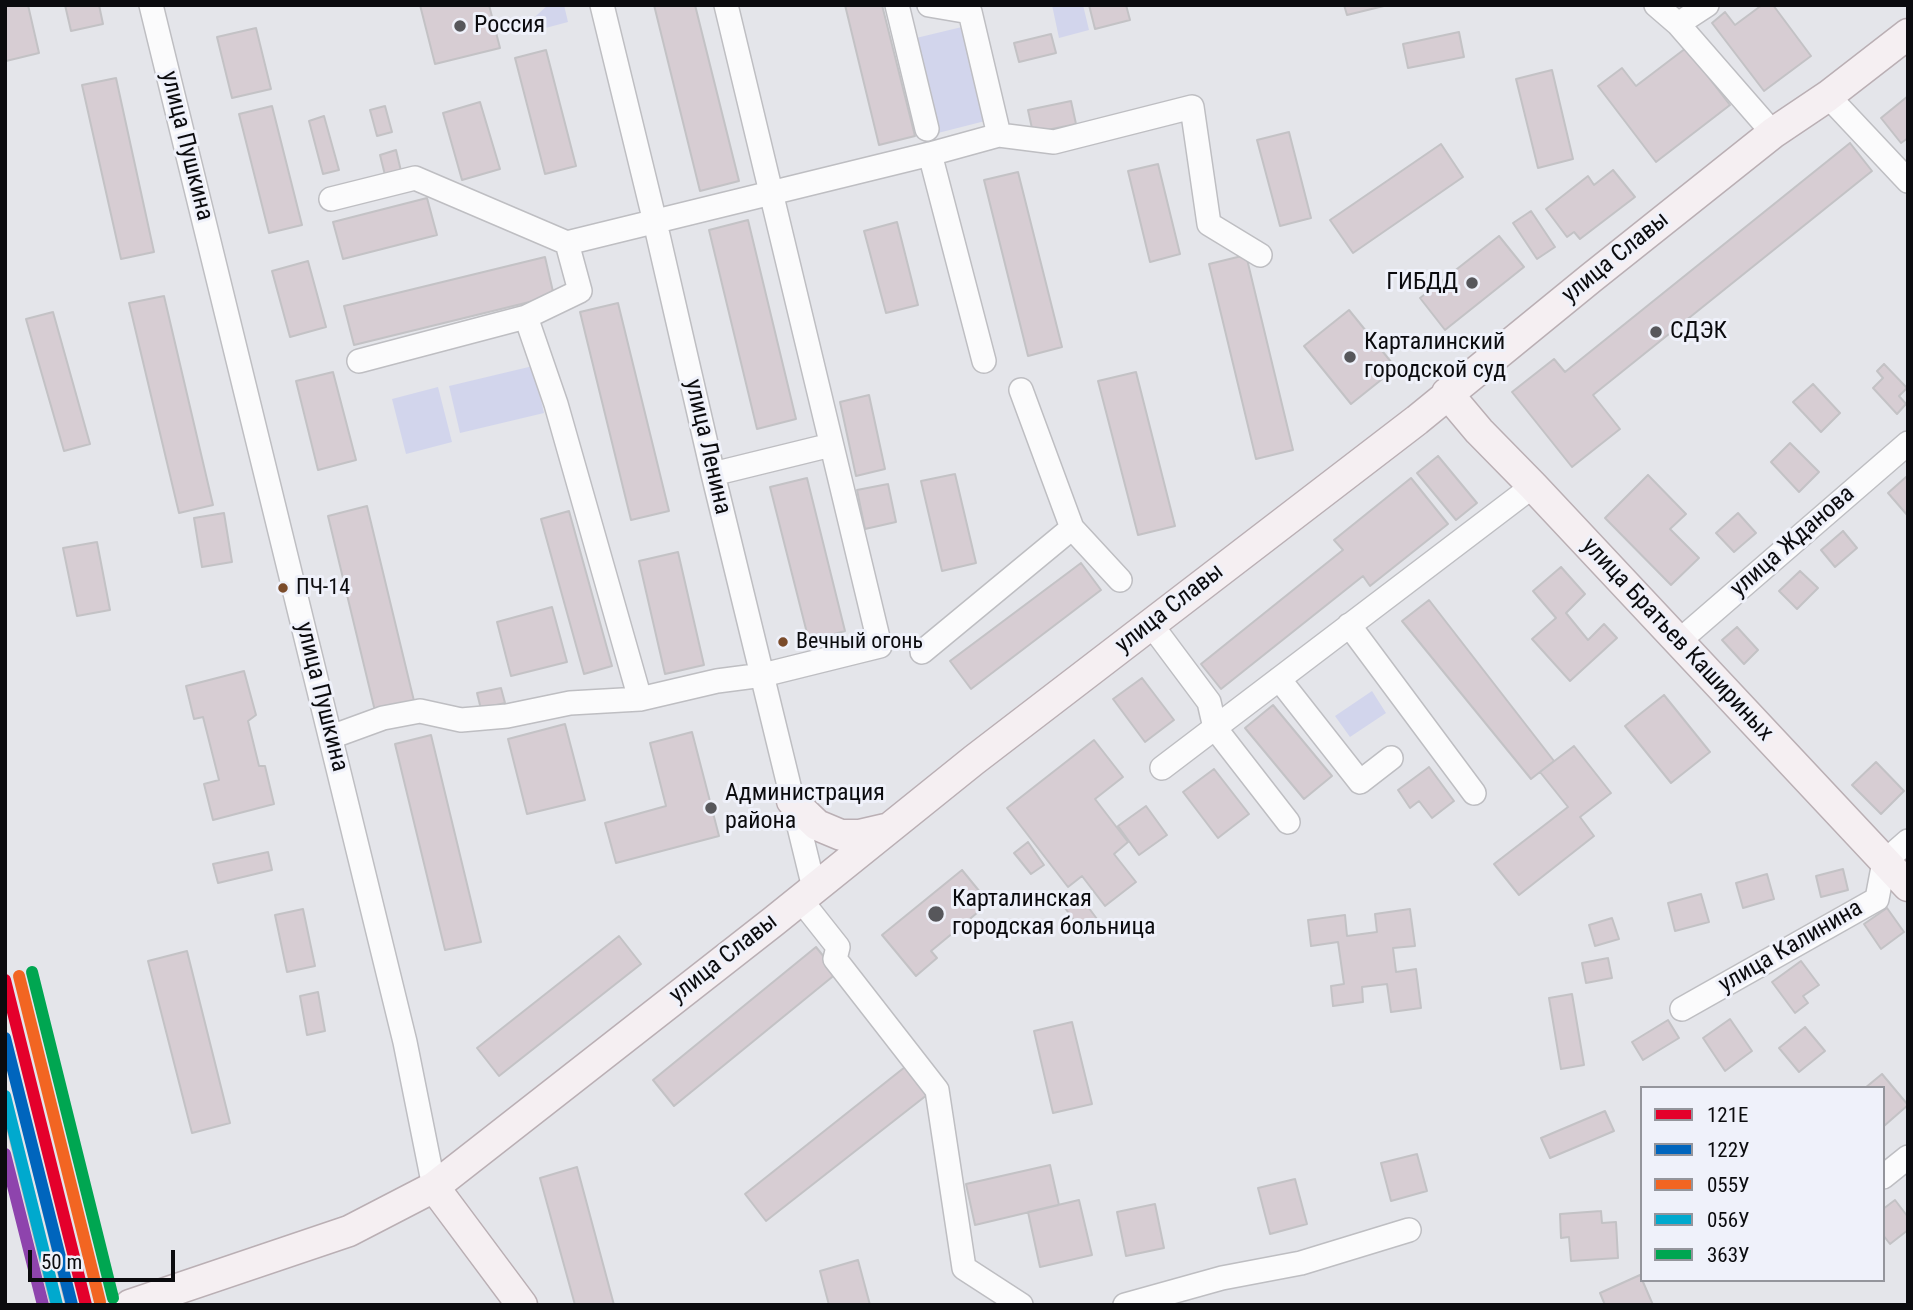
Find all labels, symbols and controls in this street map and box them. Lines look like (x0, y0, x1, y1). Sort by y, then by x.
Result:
place label: Россия (474, 12, 545, 40)
marker: Россия (452, 18, 468, 34)
street label: улица Пушкина (154, 68, 218, 224)
street label: улица Славы (1557, 206, 1675, 310)
place label: ГИБДД (1386, 269, 1458, 297)
marker: ГИБДД (1464, 275, 1480, 291)
place label: СДЭК (1670, 318, 1727, 346)
marker: СДЭК (1648, 324, 1664, 340)
place label: Карталинский городской суд (1364, 329, 1506, 385)
marker: Карталинский городской суд (1342, 349, 1358, 365)
street label: улица Ленина (677, 377, 737, 517)
street label: улица Жданова (1725, 480, 1861, 604)
street label: улица Братьев Кашириных (1575, 532, 1779, 748)
street label: улица Славы (1110, 558, 1230, 660)
place label: ПЧ-14 (296, 575, 350, 601)
marker: ПЧ-14 (276, 581, 290, 595)
street label: улица Пушкина (289, 619, 353, 775)
place label: Вечный огонь (796, 629, 923, 655)
marker: Вечный огонь (776, 635, 790, 649)
place label: Администрация района (725, 780, 885, 836)
marker: Администрация района (703, 800, 719, 816)
place label: Карталинская городская больница (952, 886, 1156, 942)
street label: улица Калинина (1714, 894, 1868, 1000)
marker: Карталинская городская больница (926, 904, 946, 924)
street label: улица Славы (664, 908, 784, 1010)
legend (1640, 1086, 1885, 1282)
text: 121Е (1707, 1103, 1749, 1127)
text: 122У (1707, 1138, 1750, 1162)
text: 055У (1707, 1173, 1750, 1197)
text: 056У (1707, 1208, 1750, 1232)
scale bar (32, 1236, 178, 1280)
text: 363У (1707, 1243, 1750, 1267)
text: 50 m (41, 1250, 82, 1274)

